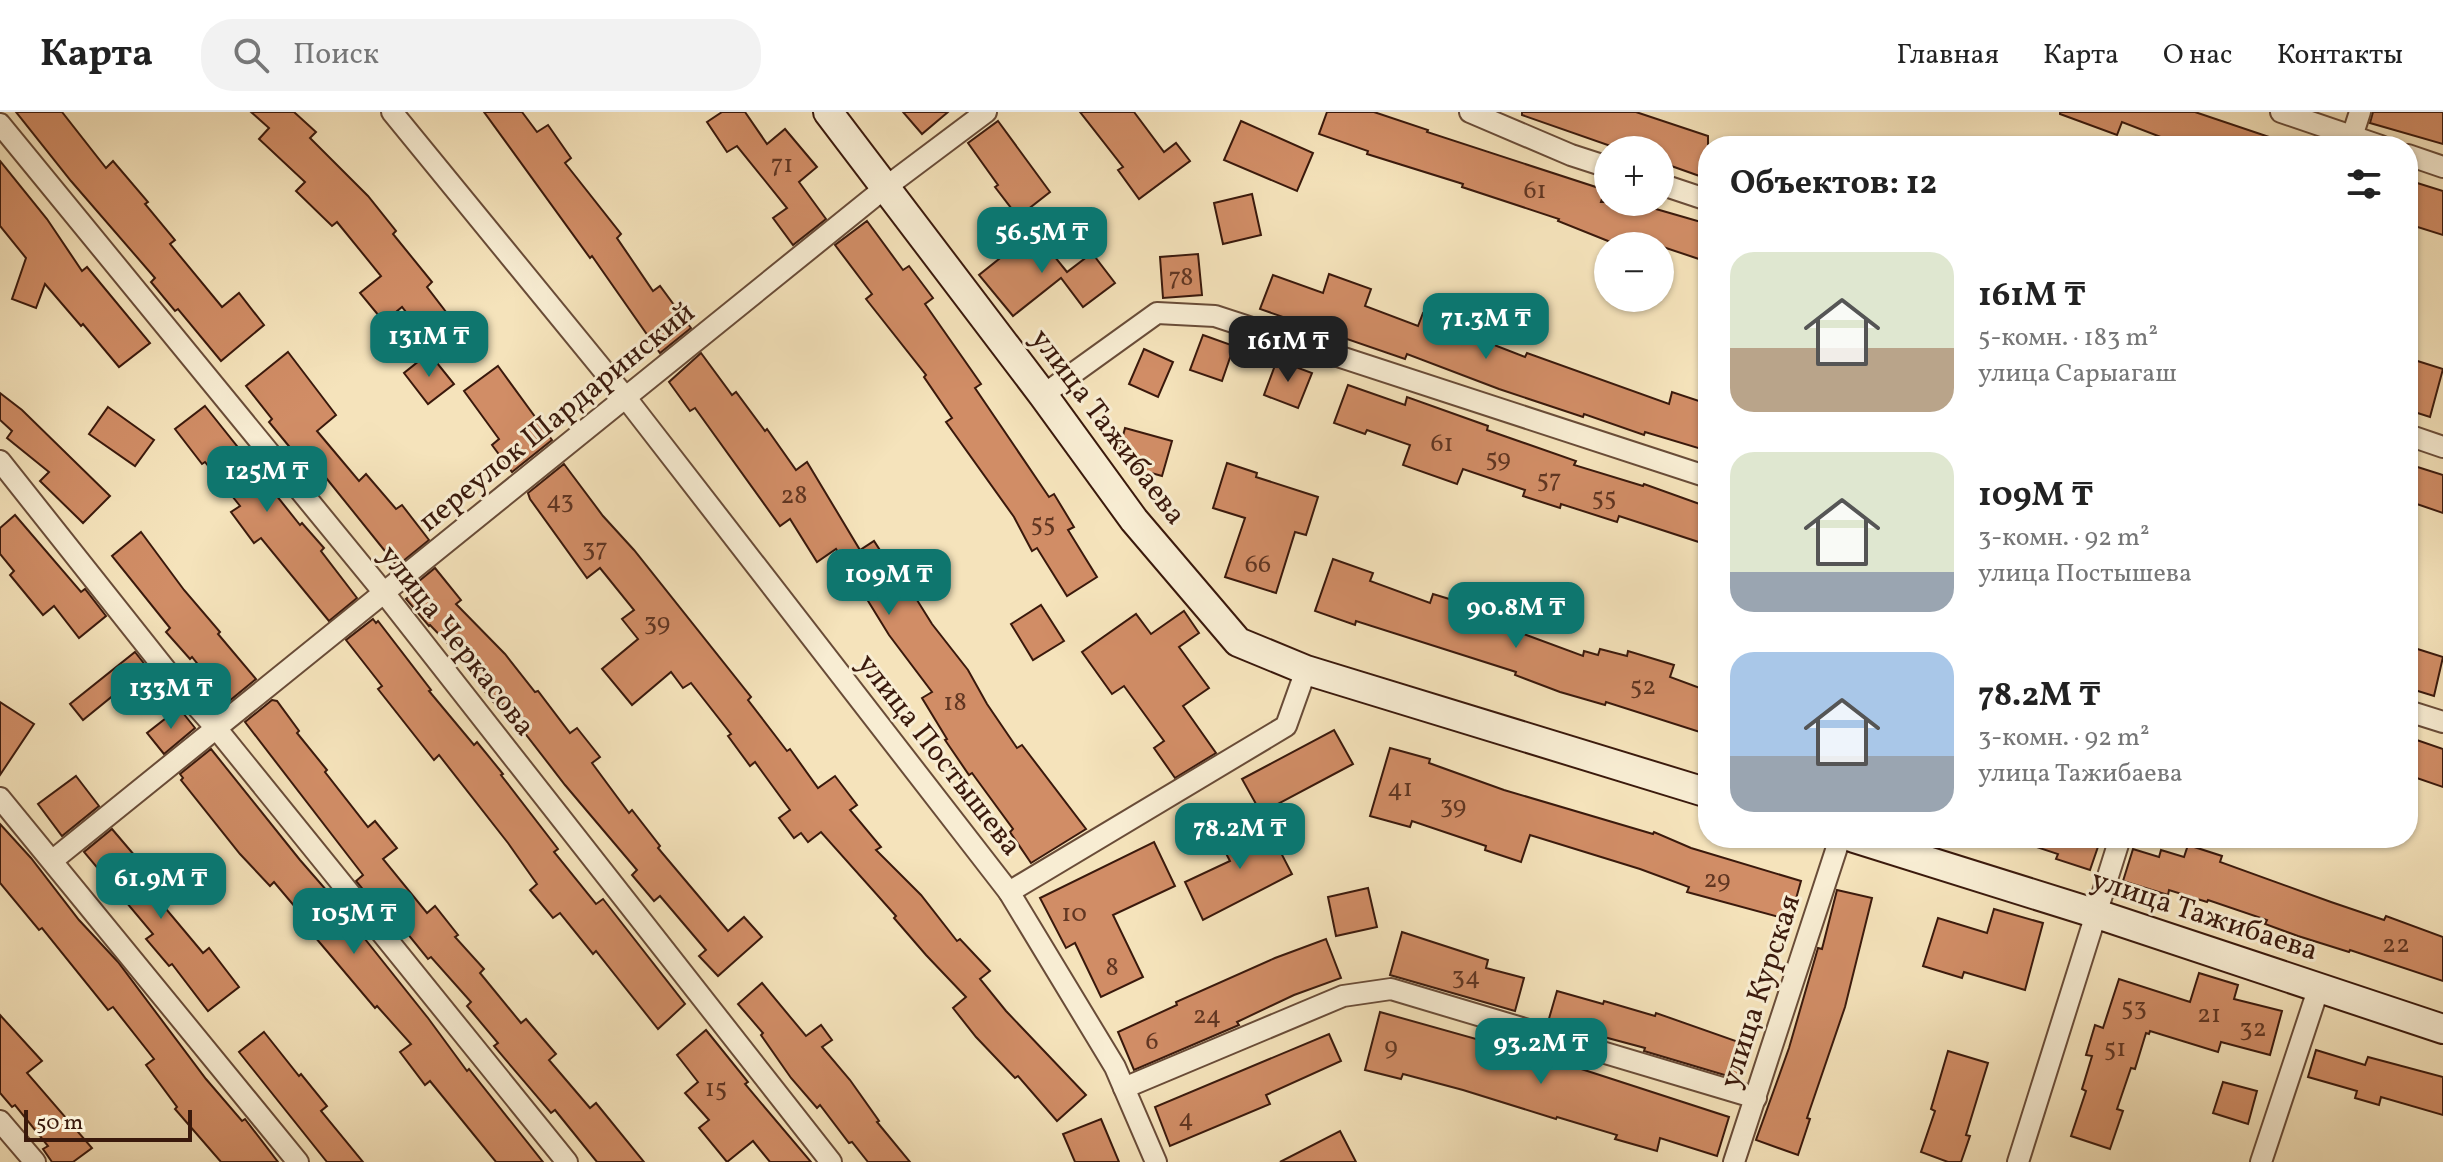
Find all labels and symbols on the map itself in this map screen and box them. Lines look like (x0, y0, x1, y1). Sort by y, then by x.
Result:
house number: 71 (771, 147, 793, 183)
house number: 61 (1523, 173, 1547, 209)
pin: 56.5M ₸ (968, 207, 1116, 275)
house number: 78 (1168, 260, 1194, 296)
street label: переулок Шардаринский (410, 293, 704, 542)
pin: 71.3M ₸ (1412, 293, 1560, 361)
pin: 131M ₸ (364, 311, 494, 379)
pin: 161M ₸ (1223, 316, 1353, 384)
street label: улица Тажибаева (1020, 320, 1195, 534)
house number: 61 (1430, 426, 1454, 462)
house number: 59 (1485, 441, 1511, 477)
pin: 125M ₸ (202, 446, 332, 514)
house number: 57 (1536, 462, 1562, 498)
house number: 28 (780, 478, 808, 514)
house number: 55 (1591, 480, 1617, 516)
house number: 43 (546, 483, 574, 519)
house number: 55 (1030, 506, 1056, 542)
house number: 37 (582, 531, 608, 567)
street label: улица Черкасова (368, 537, 544, 746)
house number: 66 (1245, 547, 1271, 583)
pin: 109M ₸ (824, 549, 954, 617)
pin: 90.8M ₸ (1442, 582, 1590, 650)
house number: 39 (644, 605, 670, 641)
street label: улица Постышева (846, 645, 1031, 865)
pin: 133M ₸ (106, 663, 236, 731)
house number: 52 (1630, 669, 1656, 705)
house number: 18 (943, 685, 967, 721)
house number: 41 (1387, 771, 1413, 807)
house number: 39 (1440, 788, 1466, 824)
pin: 78.2M ₸ (1166, 803, 1314, 871)
pin: 61.9M ₸ (87, 853, 235, 921)
street label: улица Тажибаева (2086, 859, 2323, 972)
house number: 29 (1703, 862, 1731, 898)
pin: 105M ₸ (289, 888, 419, 956)
street label: улица Курская (1710, 889, 1812, 1094)
house number: 10 (1061, 896, 1087, 932)
house number: 22 (2382, 927, 2410, 963)
house number: 8 (1105, 950, 1119, 986)
house number: 34 (1452, 959, 1480, 995)
house number: 53 (2121, 990, 2147, 1026)
house number: 21 (2197, 997, 2221, 1033)
house number: 24 (1193, 998, 1221, 1034)
house number: 32 (2239, 1011, 2267, 1047)
pin: 93.2M ₸ (1467, 1018, 1615, 1086)
house number: 6 (1145, 1024, 1159, 1060)
house number: 9 (1384, 1029, 1398, 1065)
house number: 51 (2104, 1031, 2126, 1067)
house number: 15 (705, 1071, 727, 1107)
house number: 4 (1178, 1101, 1194, 1137)
scale bar (24, 1106, 192, 1142)

